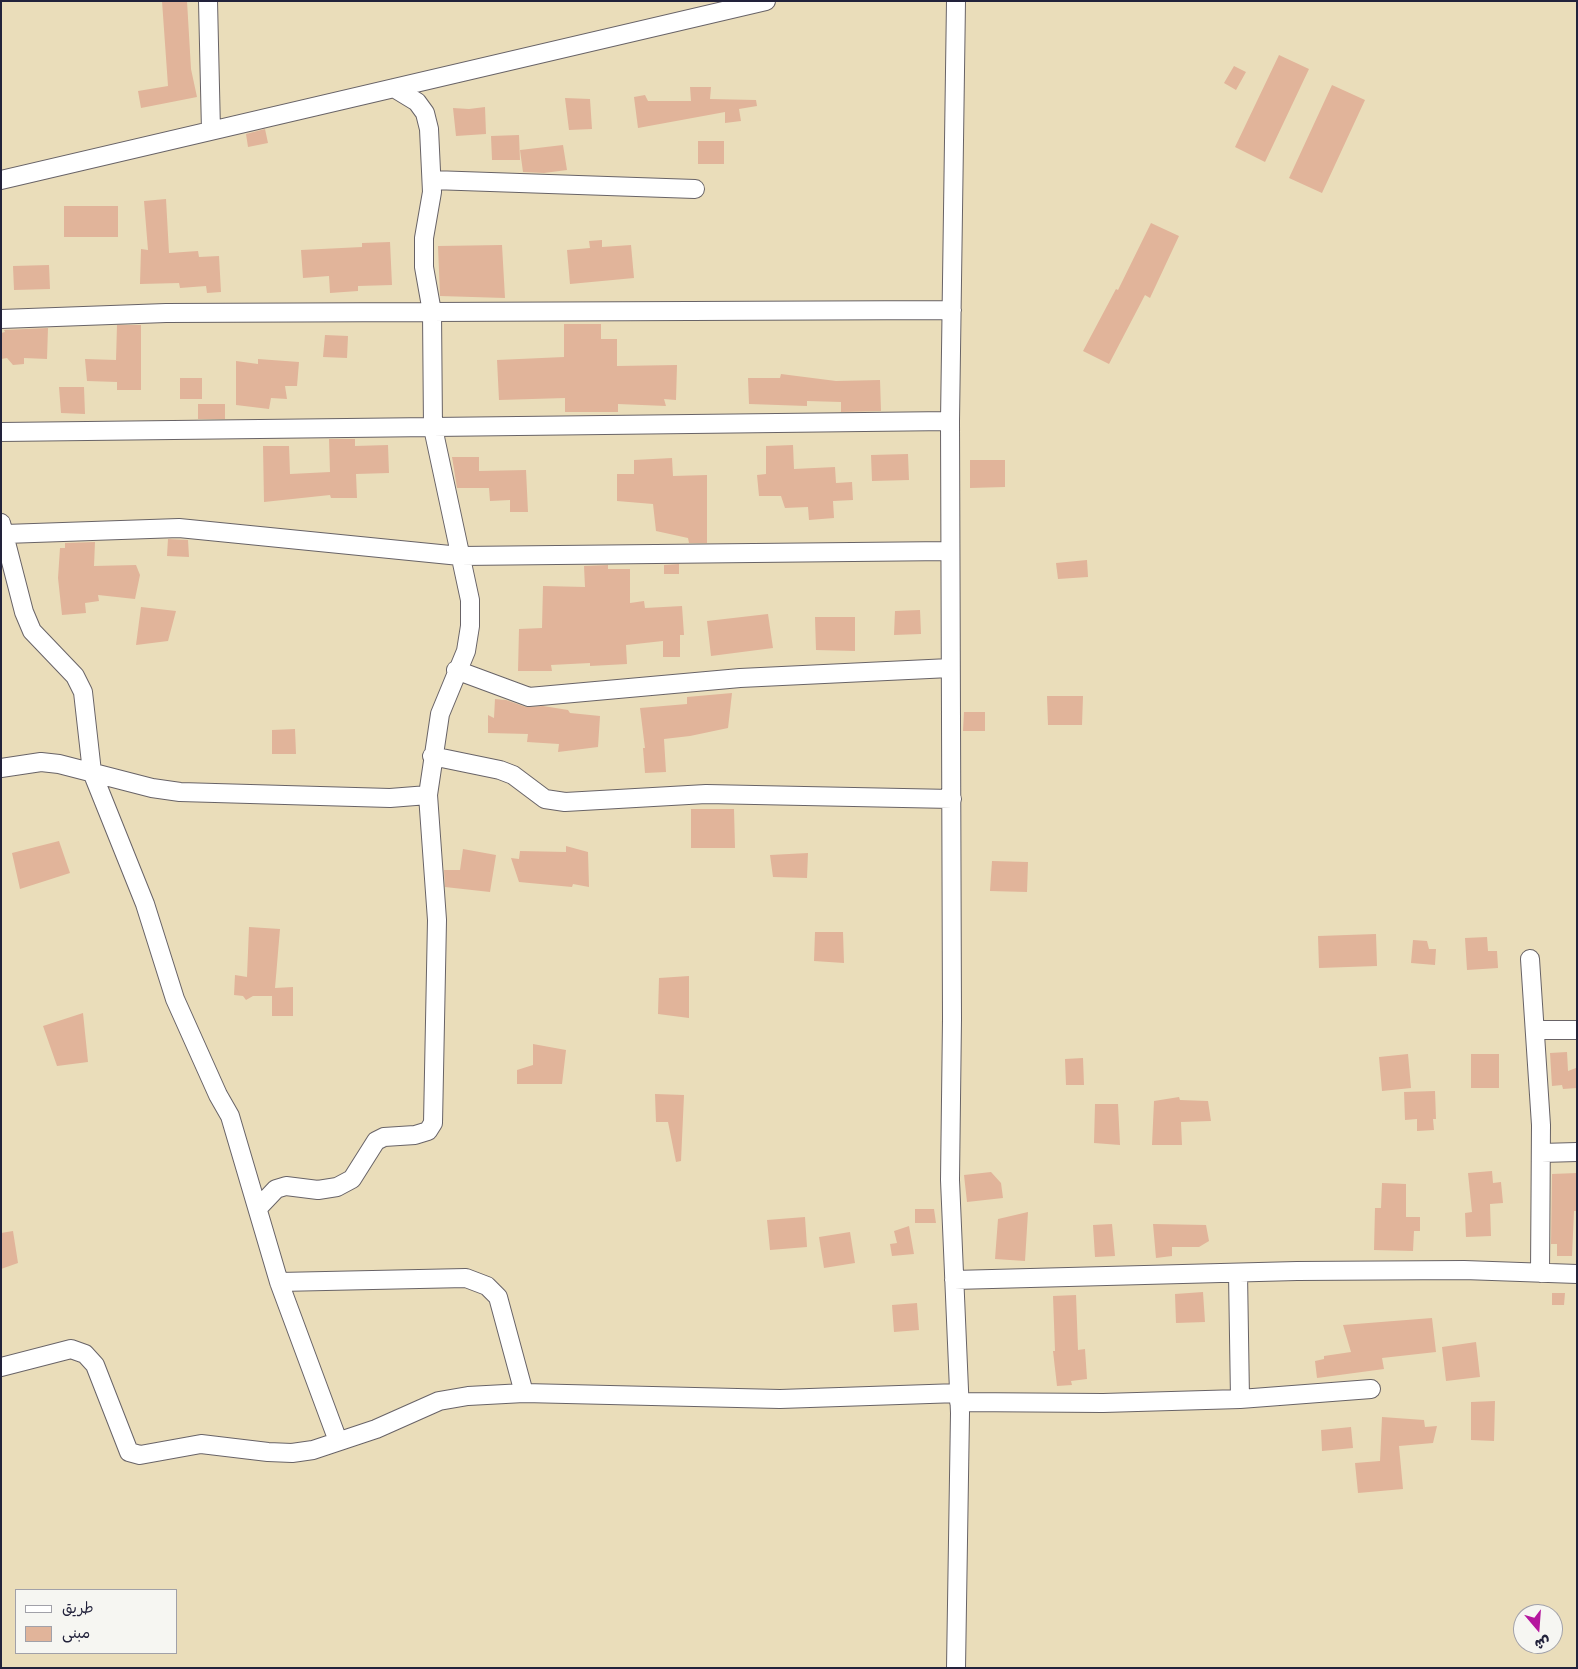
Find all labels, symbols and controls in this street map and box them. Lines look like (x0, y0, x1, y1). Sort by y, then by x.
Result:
legend (15, 1589, 178, 1654)
text: طريق (62, 1599, 94, 1618)
north arrow (1513, 1604, 1563, 1654)
text: مبنى (62, 1624, 90, 1643)
text: ش (1533, 1632, 1552, 1653)

